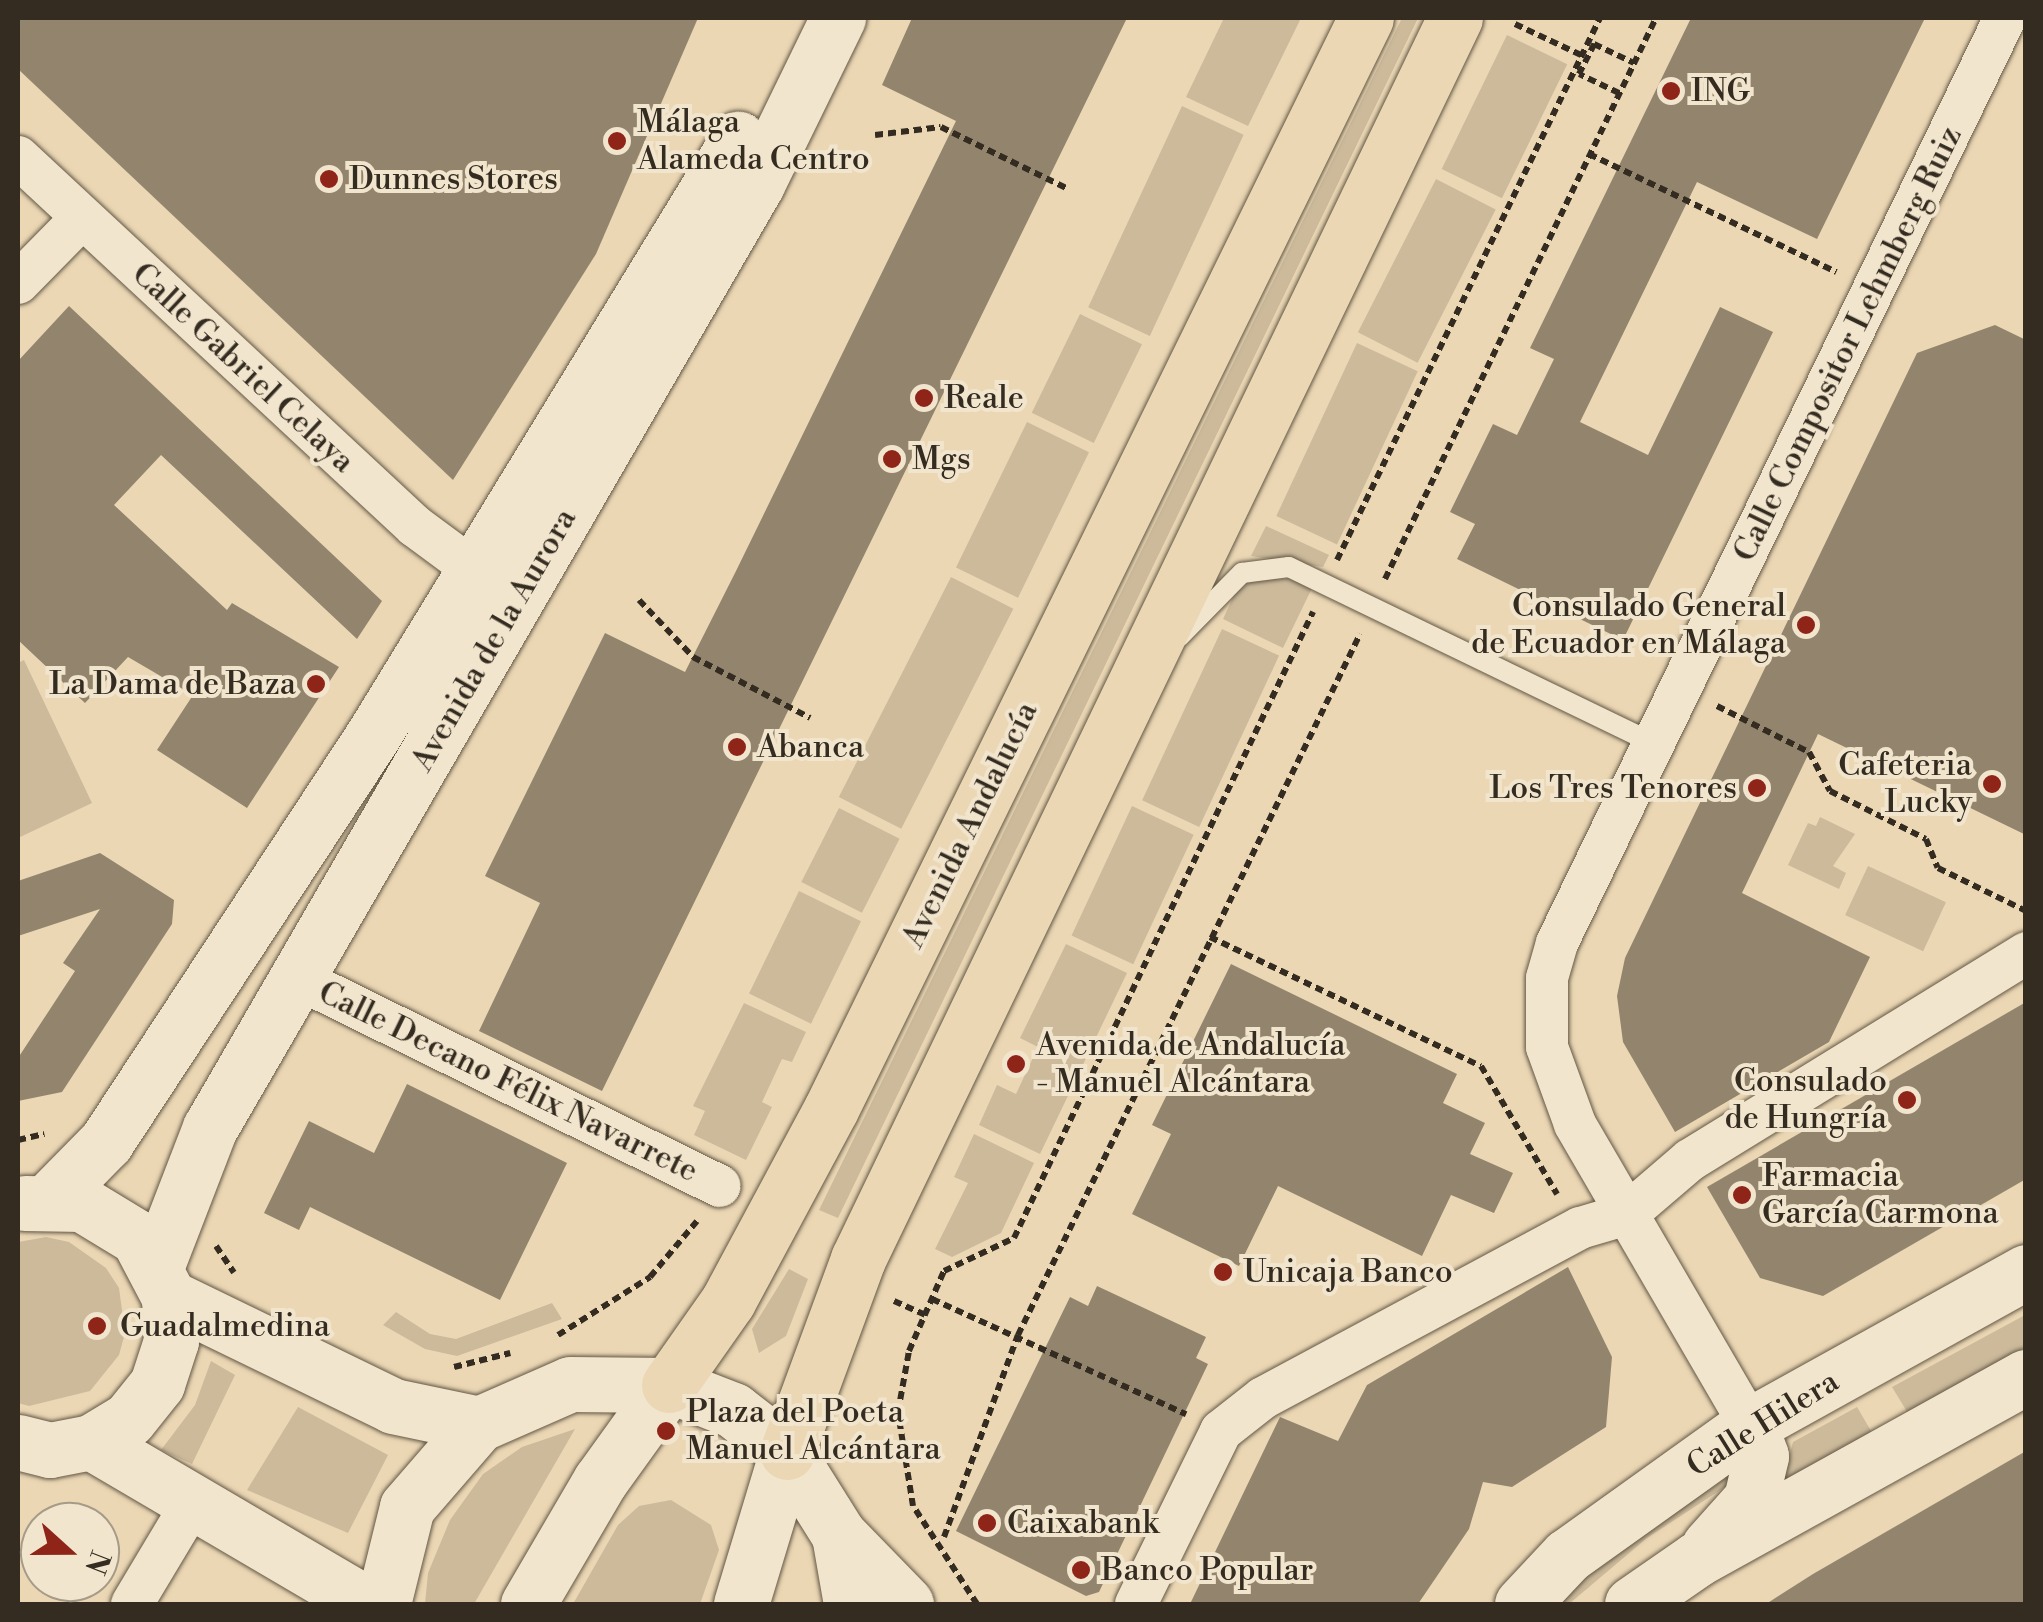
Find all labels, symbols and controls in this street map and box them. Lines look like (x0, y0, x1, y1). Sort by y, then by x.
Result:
place label: ING (1691, 72, 1750, 110)
marker: ING (1660, 80, 1682, 102)
place label: Málaga Alameda Centro (637, 104, 870, 179)
street label: Calle Compositor Lehmberg Ruiz (1726, 120, 1970, 568)
marker: Málaga Alameda Centro (606, 130, 628, 152)
place label: Dunnes Stores (349, 160, 558, 198)
marker: Dunnes Stores (318, 168, 340, 190)
street label: Calle Gabriel Celaya (124, 255, 362, 481)
place label: Reale (944, 379, 1024, 417)
marker: Reale (913, 387, 935, 409)
place label: Mgs (912, 440, 971, 478)
marker: Mgs (881, 448, 903, 470)
street label: Avenida de la Aurora (403, 502, 585, 778)
place label: Consulado General de Ecuador en Málaga (1471, 588, 1786, 663)
marker: Consulado General de Ecuador en Málaga (1795, 614, 1817, 636)
place label: La Dama de Baza (49, 665, 296, 703)
marker: La Dama de Baza (305, 673, 327, 695)
street label: Avenida Andalucía (894, 696, 1046, 954)
place label: Abanca (757, 728, 864, 766)
marker: Abanca (726, 736, 748, 758)
place label: Cafeteria Lucky (1838, 747, 1972, 822)
place label: Los Tres Tenores (1489, 769, 1737, 807)
marker: Cafeteria Lucky (1981, 773, 2003, 795)
marker: Los Tres Tenores (1746, 777, 1768, 799)
street label: Calle Decano Félix Navarrete (312, 973, 704, 1191)
place label: Avenida de Andalucía - Manuel Alcántara (1036, 1027, 1346, 1102)
marker: Avenida de Andalucía - Manuel Alcántara (1005, 1053, 1027, 1075)
place label: Consulado de Hungría (1725, 1063, 1887, 1138)
marker: Consulado de Hungría (1896, 1089, 1918, 1111)
place label: Farmacia García Carmona (1762, 1158, 1999, 1233)
marker: Farmacia García Carmona (1731, 1184, 1753, 1206)
place label: Unicaja Banco (1243, 1253, 1453, 1291)
marker: Unicaja Banco (1212, 1261, 1234, 1283)
place label: Guadalmedina (120, 1307, 330, 1345)
marker: Guadalmedina (84, 1313, 110, 1339)
street label: Calle Hilera (1680, 1362, 1846, 1486)
place label: Plaza del Poeta Manuel Alcántara (686, 1394, 941, 1469)
marker: Plaza del Poeta Manuel Alcántara (655, 1420, 677, 1442)
north arrow (20, 1502, 120, 1602)
place label: Caixabank (1007, 1504, 1159, 1542)
marker: Caixabank (976, 1512, 998, 1534)
text: N (76, 1546, 117, 1579)
place label: Banco Popular (1101, 1551, 1313, 1589)
marker: Banco Popular (1070, 1559, 1092, 1581)

